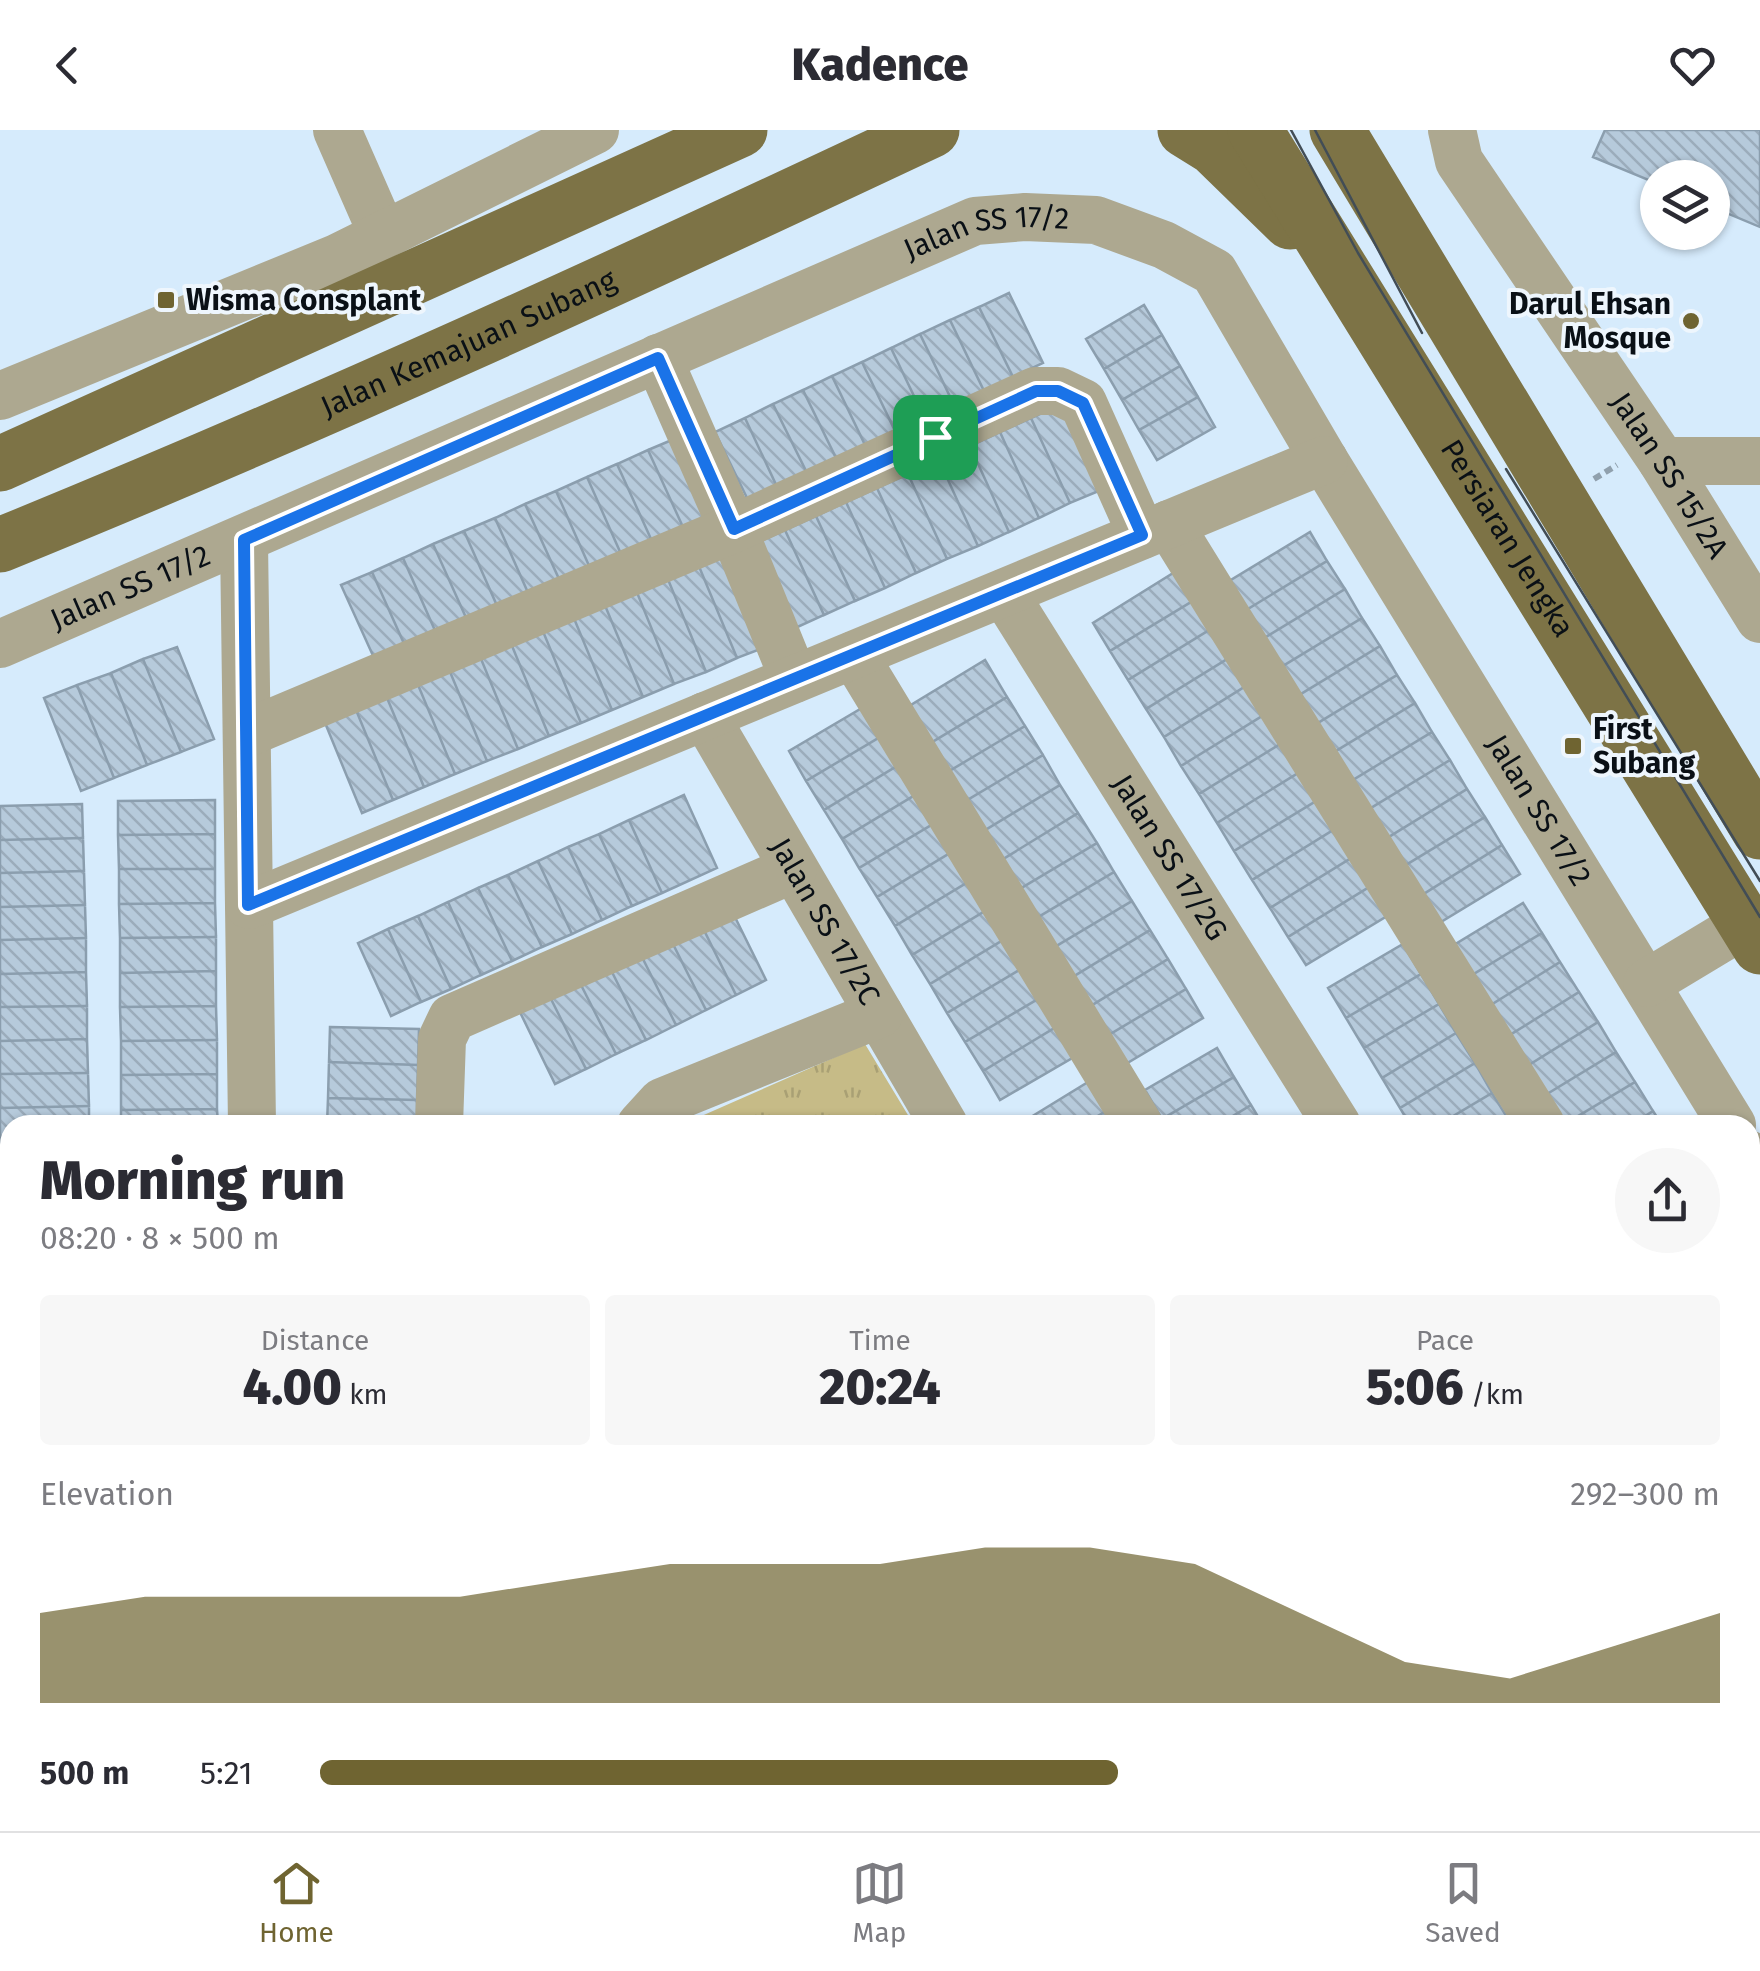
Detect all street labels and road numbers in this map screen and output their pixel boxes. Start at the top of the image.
street label: Jalan SS 17/2 [898,199,1070,268]
street label: Jalan Kemajuan Subang [315,261,622,425]
street label: Jalan SS 15/2A [1603,386,1736,565]
street label: Persiaran Jengka [1433,433,1582,644]
street label: Jalan SS 17/2 [45,537,216,638]
street label: Jalan SS 17/2 [1479,728,1599,892]
street label: Jalan SS 17/2G [1104,768,1235,947]
street label: Jalan SS 17/2C [762,832,888,1011]

